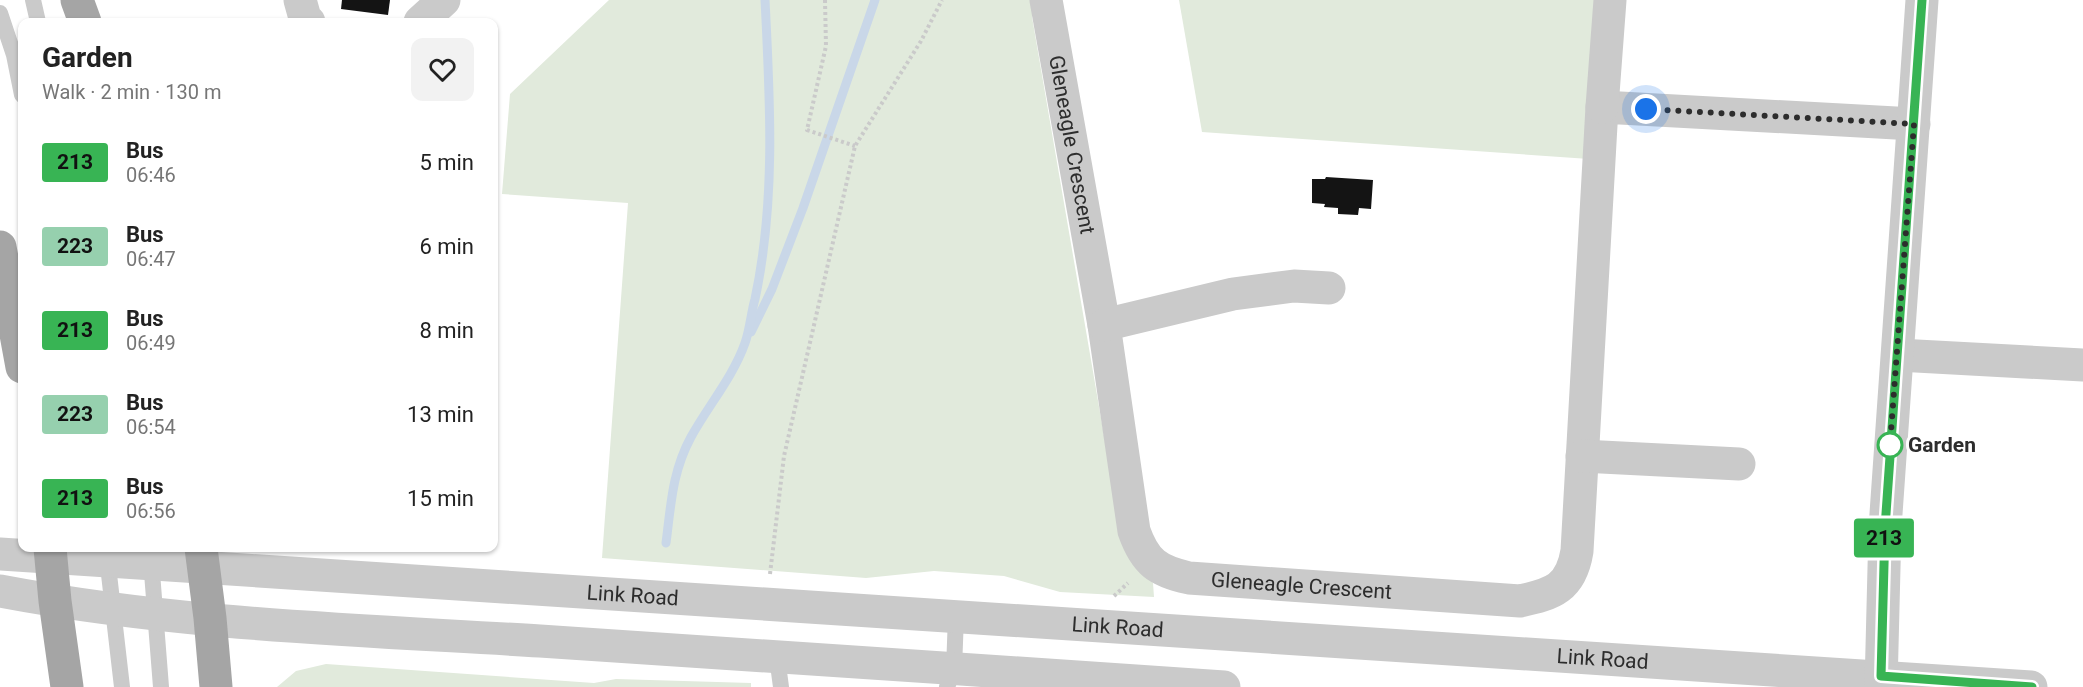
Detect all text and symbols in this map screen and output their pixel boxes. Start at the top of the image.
button: heart [411,38,474,101]
text: Garden [42,41,133,74]
street label: Gleneagle Crescent [1044,53,1100,236]
text: Walk · 2 min · 130 m [42,80,221,104]
your location [1631,94,1661,124]
text: Bus [126,138,164,163]
text: 213 [57,150,93,174]
text: 5 min [419,150,474,175]
text: 06:46 [126,163,176,187]
text: Bus [126,222,164,247]
text: 223 [57,234,93,258]
text: 6 min [419,234,474,259]
text: 06:47 [126,247,176,271]
text: Bus [126,306,164,331]
text: 213 [57,318,93,342]
text: 8 min [419,318,474,343]
text: 06:49 [126,331,176,355]
text: Bus [126,390,164,415]
text: 223 [57,402,93,426]
text: 13 min [407,402,474,427]
text: 06:54 [126,415,176,439]
marker: Garden [1877,432,1903,458]
place label: Garden [1908,433,1976,457]
text: Bus [126,474,164,499]
text: 213 [57,486,93,510]
text: 15 min [407,486,474,511]
text: 06:56 [126,499,176,523]
line badge: 213 [1850,518,1918,558]
text: 213 [1866,526,1902,550]
street label: Gleneagle Crescent [1210,568,1393,604]
street label: Link Road [586,580,679,610]
street label: Link Road [1071,612,1164,642]
street label: Link Road [1556,644,1649,674]

